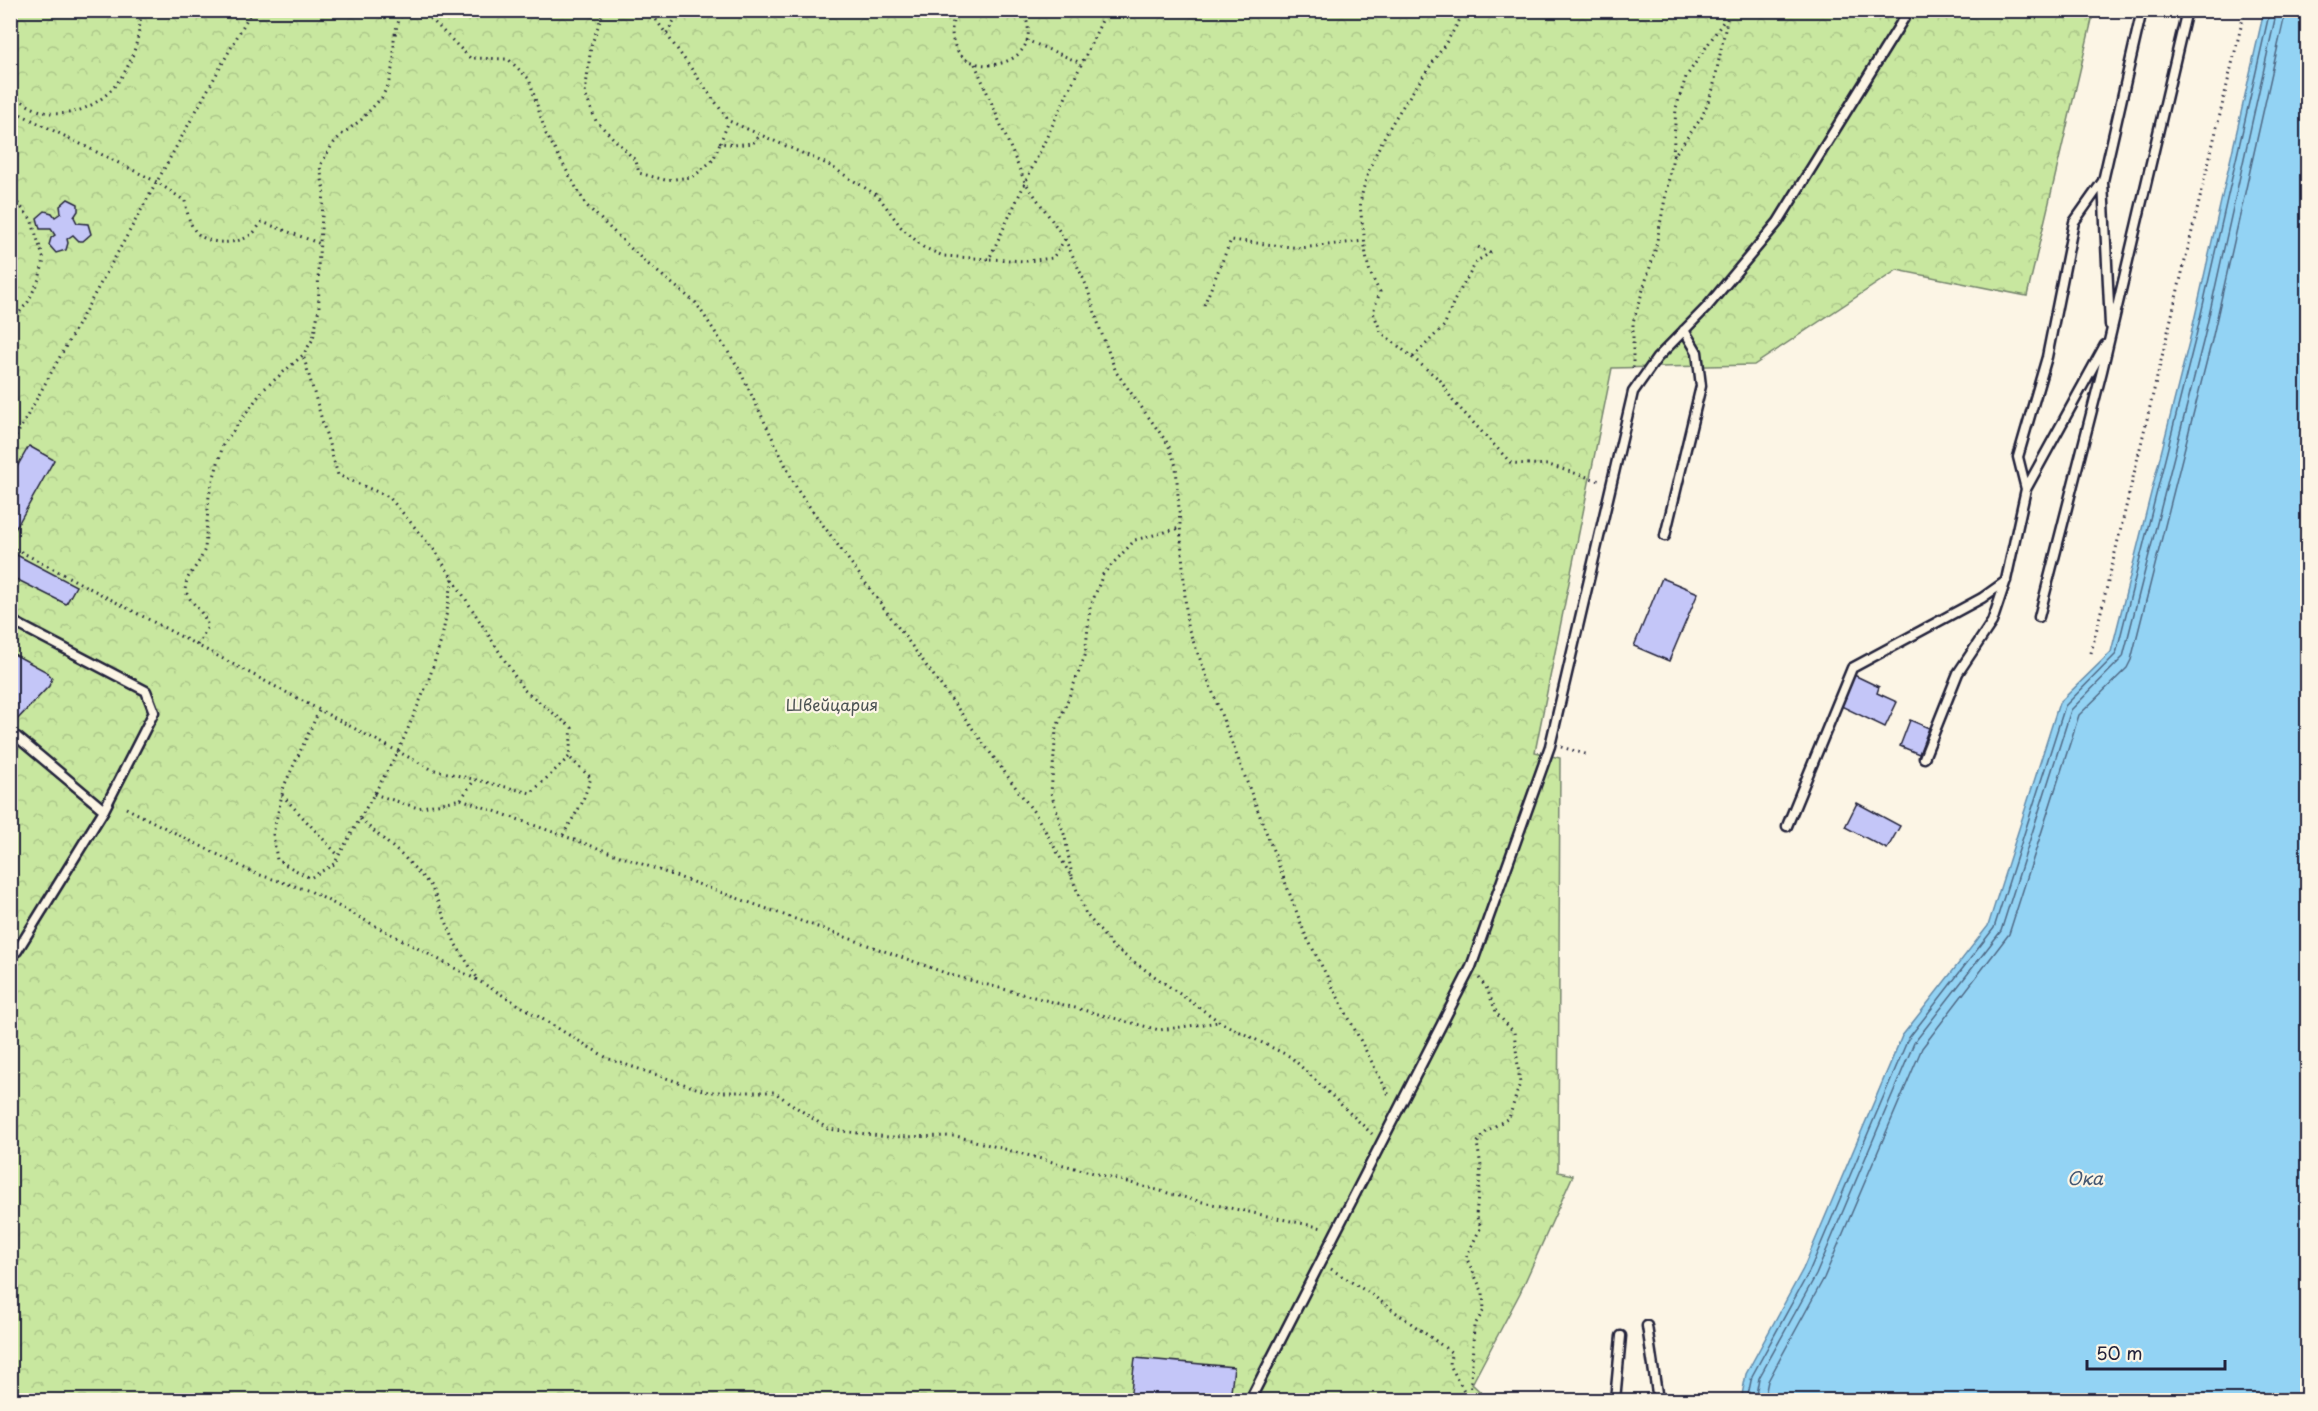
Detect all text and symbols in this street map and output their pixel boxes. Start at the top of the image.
park label: Швейцария [786,692,878,716]
water label: Ока [2067,1164,2104,1191]
scale bar [2087,1333,2225,1371]
text: 50 m [2096,1339,2143,1366]

